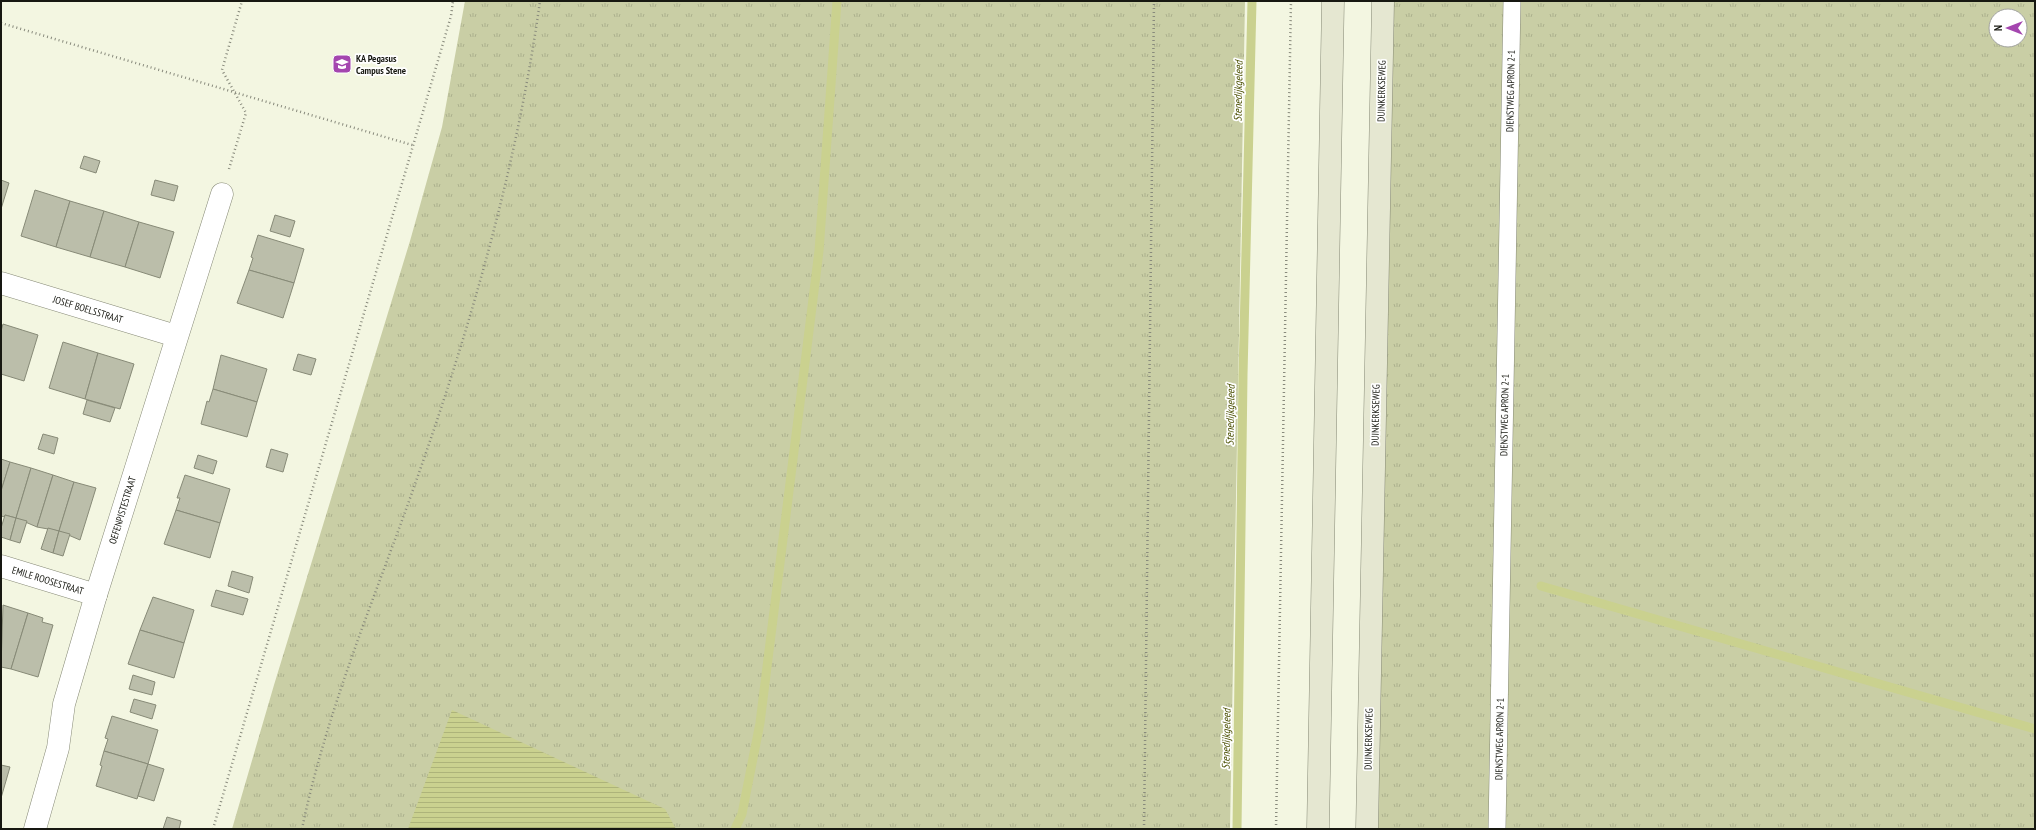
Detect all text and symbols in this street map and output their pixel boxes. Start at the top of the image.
north arrow [1988,8,2028,48]
text: N [1991,25,2005,31]
street label: DIENSTWEG APRON 2-1 [1503,50,1518,132]
place label: KA Pegasus Campus Stene [356,52,406,77]
school or university icon: KA Pegasus Campus Stene [331,53,353,75]
water label: Stenedijkgeleed [1230,58,1246,122]
street label: DUINKERKSEWEG [1374,60,1389,122]
street label: JOSEF BOELSSTRAAT [50,292,125,326]
street label: DIENSTWEG APRON 2-1 [1497,374,1512,456]
water label: Stenedijkgeleed [1222,382,1238,446]
street label: DUINKERKSEWEG [1368,384,1383,446]
street label: OEFENPISTESTRAAT [106,474,139,546]
street label: EMILE ROOSESTRAAT [10,563,86,598]
street label: DIENSTWEG APRON 2-1 [1492,698,1507,780]
water label: Stenedijkgeleed [1218,706,1234,770]
street label: DUINKERKSEWEG [1361,708,1376,770]

